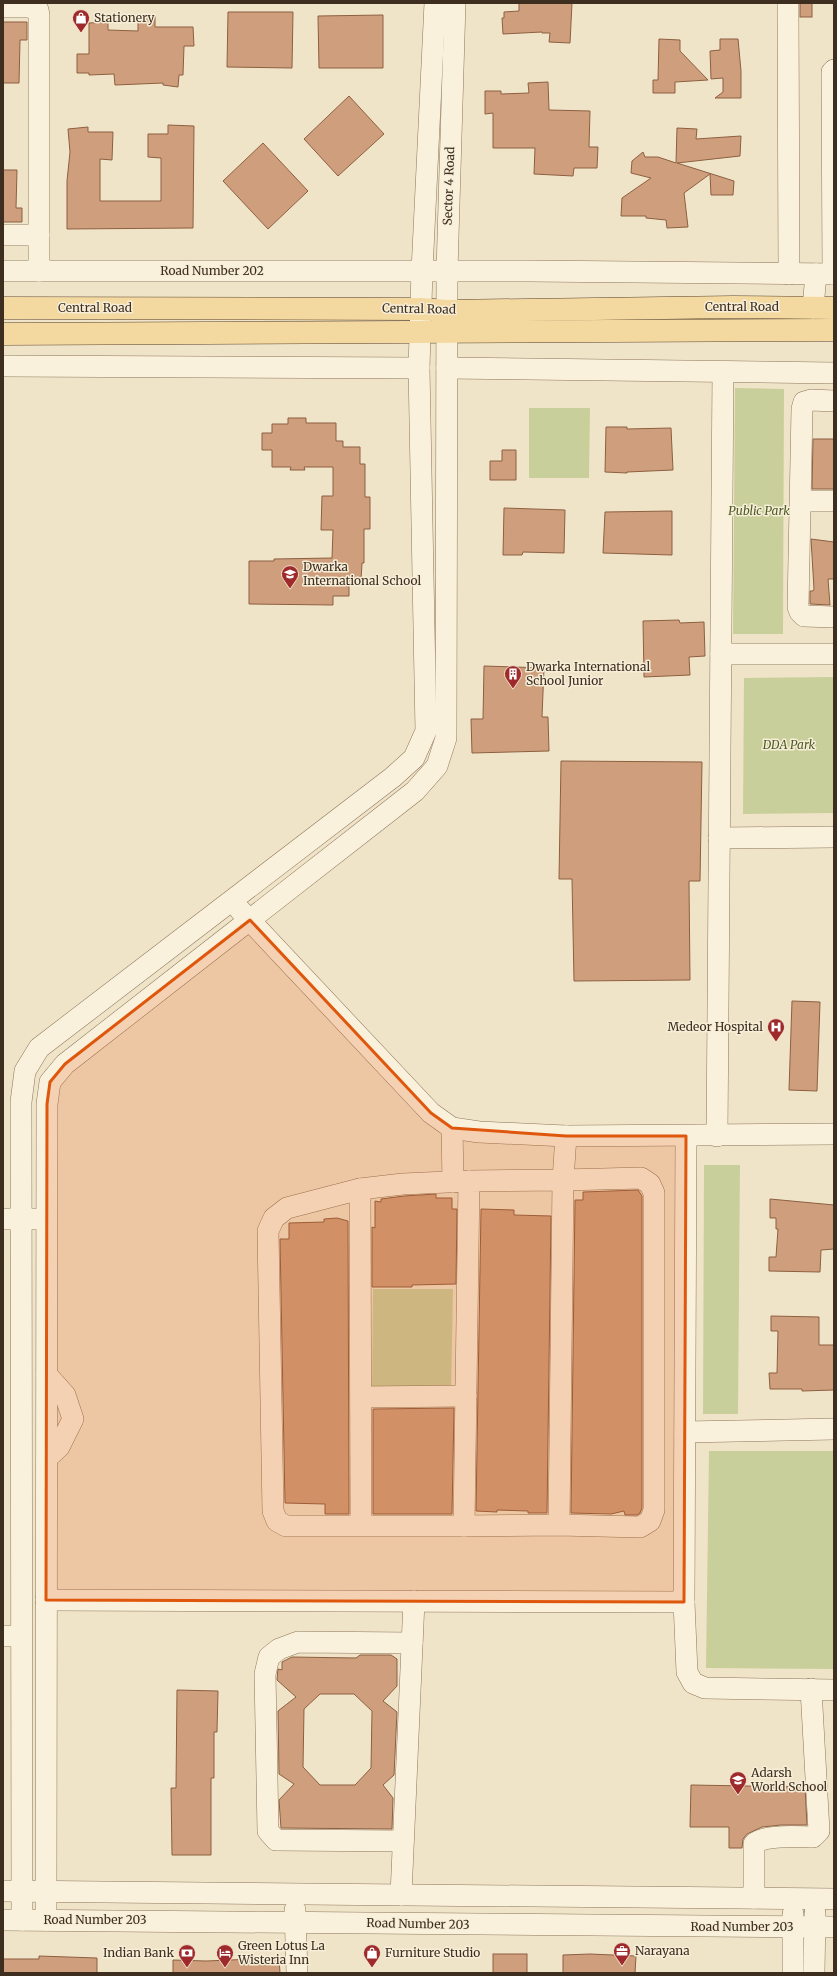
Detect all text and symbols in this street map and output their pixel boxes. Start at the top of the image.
shop icon: Stationery [71,8,91,33]
place label: Stationery [94,10,155,25]
street label: Sector 4 Road [440,146,457,226]
street label: Road Number 202 [160,263,264,278]
street label: Central Road [705,299,779,314]
street label: Central Road [58,300,132,315]
street label: Central Road [382,300,456,317]
park label: Public Park [728,503,790,518]
place label: Dwarka International School [303,559,421,588]
school or university icon: Dwarka International School [280,564,300,589]
place label: Dwarka International School Junior [526,659,650,688]
building icon: Dwarka International School Junior [503,664,523,689]
park label: DDA Park [762,737,816,752]
hospital icon: Medeor Hospital [766,1017,786,1042]
place label: Medeor Hospital [668,1019,763,1034]
place label: Adarsh World School [750,1765,828,1794]
school or university icon: Adarsh World School [728,1770,748,1795]
street label: Road Number 203 [43,1912,147,1927]
street label: Road Number 203 [366,1915,470,1932]
street label: Road Number 203 [690,1919,794,1934]
place label: Green Lotus La Wisteria Inn [237,1938,325,1967]
office icon: Narayana [612,1941,632,1966]
bank icon: Indian Bank [177,1943,197,1968]
hotel icon: Green Lotus La Wisteria Inn [215,1943,235,1968]
shop icon: Furniture Studio [362,1943,382,1968]
place label: Narayana [635,1943,690,1958]
place label: Indian Bank [103,1945,174,1960]
place label: Furniture Studio [385,1945,480,1960]

